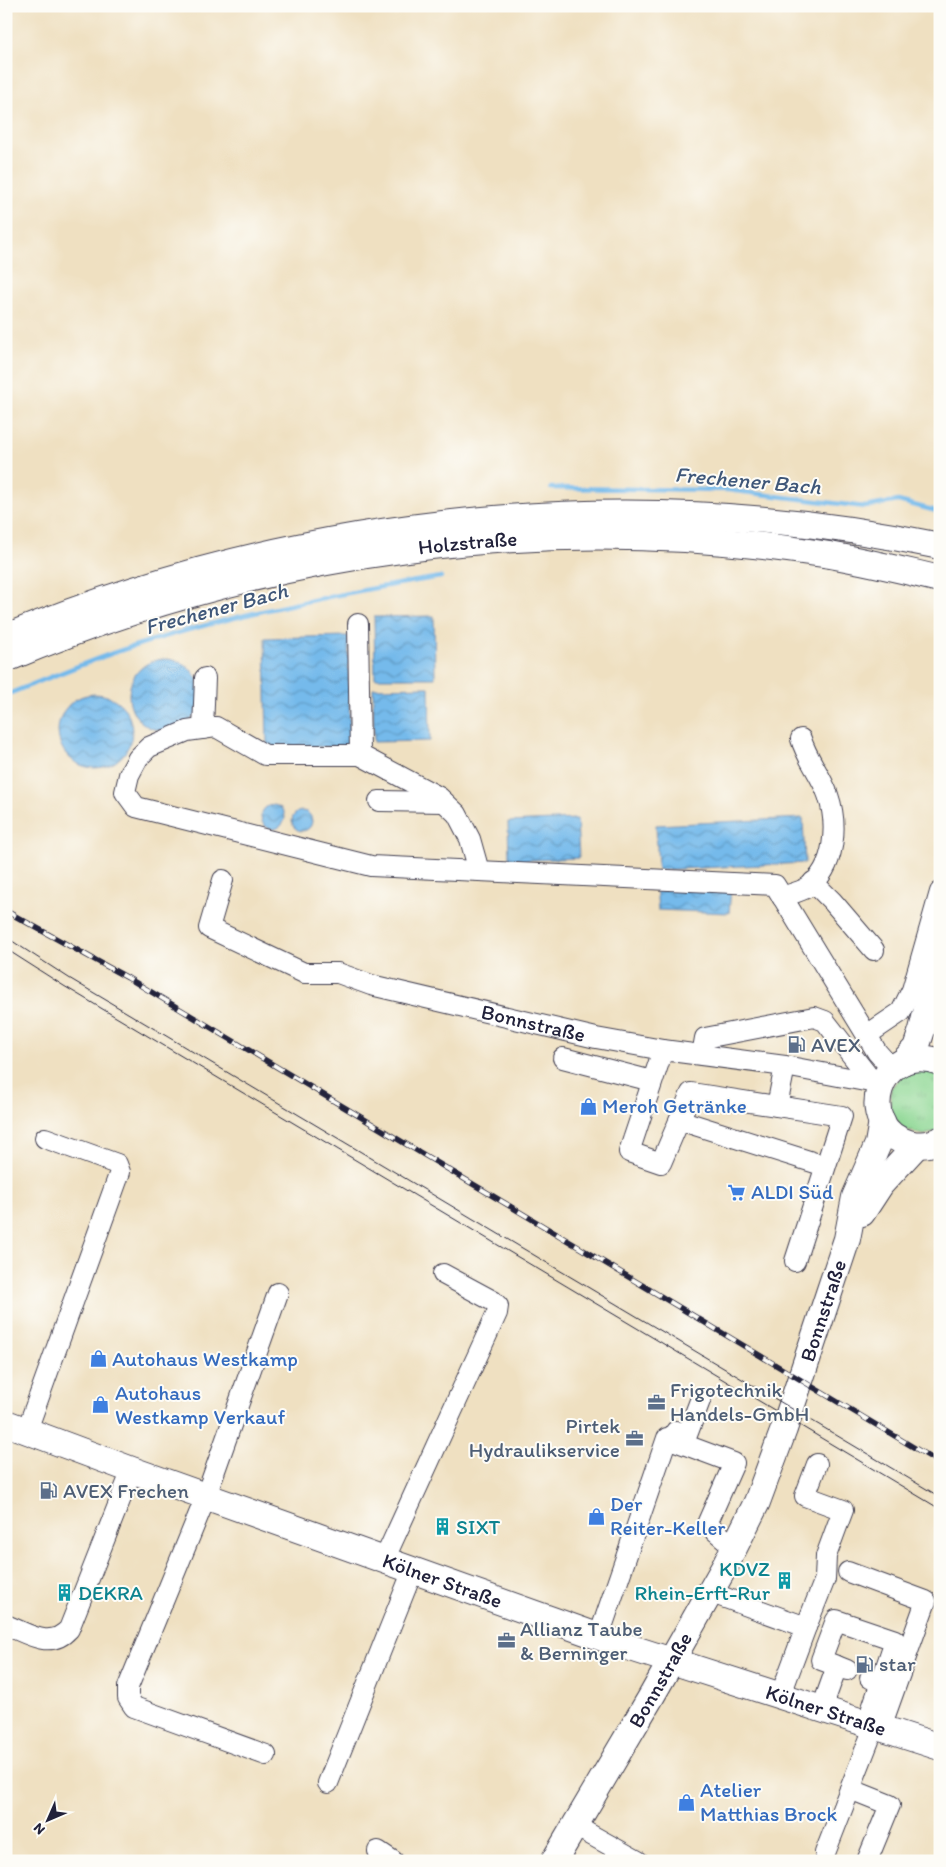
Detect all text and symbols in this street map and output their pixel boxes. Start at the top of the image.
water label: Frechener Bach [674,461,822,500]
street label: Holzstraße [417,526,518,560]
water label: Frechener Bach [142,576,291,640]
street label: Bonnstraße [479,998,588,1047]
place label: AVEX [811,1032,861,1057]
fuel station icon: AVEX [787,1035,807,1055]
place label: Meroh Getränke [602,1093,747,1118]
shop icon: Meroh Getränke [578,1096,598,1116]
place label: ALDI Süd [751,1179,834,1204]
supermarket icon: ALDI Süd [727,1182,747,1202]
street label: Bonnstraße [794,1256,851,1365]
place label: Autohaus Westkamp [112,1346,298,1371]
shop icon: Autohaus Westkamp [88,1349,108,1369]
place label: Frigotechnik Handels-GmbH [670,1377,809,1426]
place label: Autohaus Westkamp Verkauf [115,1380,285,1429]
office icon: Frigotechnik Handels-GmbH [646,1392,666,1412]
shop icon: Autohaus Westkamp Verkauf [91,1395,111,1415]
place label: Pirtek Hydraulikservice [469,1413,620,1462]
office icon: Pirtek Hydraulikservice [624,1428,644,1448]
place label: AVEX Frechen [63,1478,189,1503]
fuel station icon: AVEX Frechen [39,1481,59,1501]
place label: Der Reiter-Keller [610,1491,725,1540]
shop icon: Der Reiter-Keller [586,1506,606,1526]
place label: SIXT [456,1514,500,1539]
building icon: SIXT [432,1517,452,1537]
street label: Kölner Straße [379,1547,506,1613]
place label: KDVZ Rhein-Erft-Rur [635,1556,771,1605]
building icon: KDVZ Rhein-Erft-Rur [774,1571,794,1591]
place label: DEKRA [78,1580,144,1605]
building icon: DEKRA [54,1583,74,1603]
place label: Allianz Taube & Berninger [520,1616,643,1665]
street label: Bonnstraße [623,1627,697,1732]
office icon: Allianz Taube & Berninger [496,1631,516,1651]
place label: star [879,1651,916,1676]
fuel station icon: star [855,1654,875,1674]
street label: Kölner Straße [763,1679,890,1741]
place label: Atelier Matthias Brock [700,1777,838,1826]
shop icon: Atelier Matthias Brock [676,1792,696,1812]
north arrow [22,1794,72,1844]
text: N [30,1819,49,1838]

